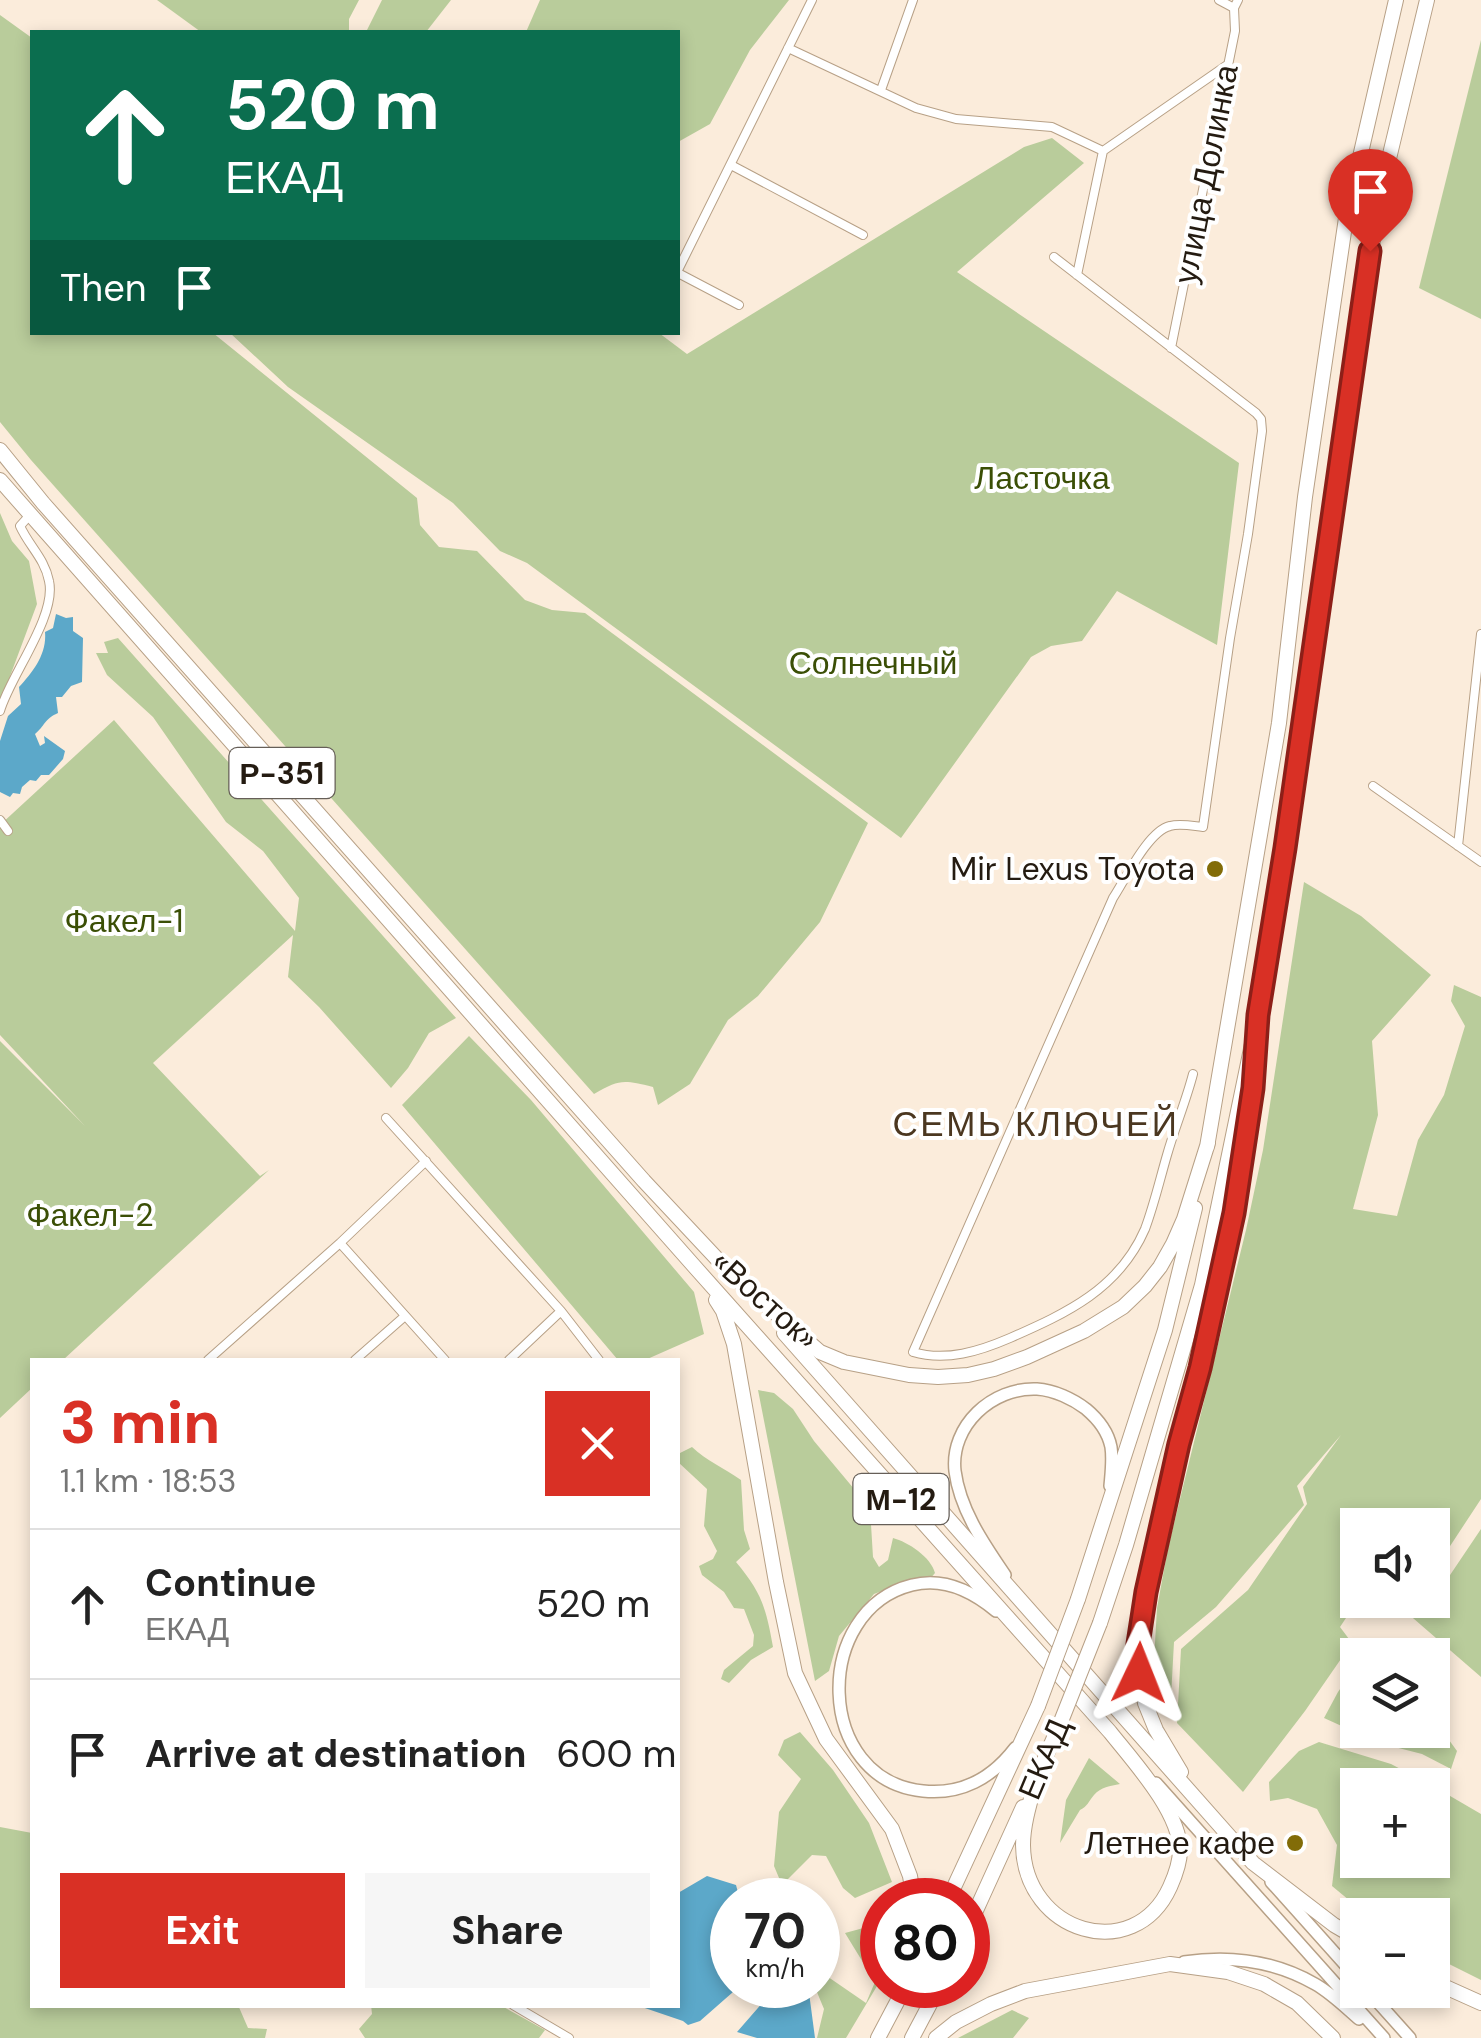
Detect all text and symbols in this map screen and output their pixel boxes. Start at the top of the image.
text: 520 m [225,60,440,151]
street label: улица Долинка [1164,61,1248,287]
icon: ahead [60,70,190,200]
text: ЕКАД [225,148,343,207]
pin [1328,149,1413,252]
icon: arrive [1343,164,1398,219]
icon: arrive [167,260,222,315]
text: Then [60,263,147,313]
park label: Ласточка [974,457,1110,499]
park label: Солнечный [789,642,957,684]
road number: Р-351 [230,748,334,798]
place label: Mir Lexus Toyota [950,848,1195,890]
marker: Mir Lexus Toyota [1204,858,1226,880]
park label: Факел-1 [64,900,184,942]
district label: СЕМЬ КЛЮЧЕЙ [893,1101,1179,1147]
park label: Факел-2 [26,1194,154,1236]
street label: «Восток» [703,1241,827,1359]
text: 3 min [60,1383,220,1462]
button: close [545,1391,650,1496]
text: 1.1 km · 18:53 [60,1460,236,1502]
road number: М-12 [854,1474,948,1524]
map controls [1340,1508,1450,2008]
button: sound [1340,1508,1450,1618]
text: Continue [145,1558,316,1608]
icon: ahead [60,1577,115,1632]
text: 520 m [536,1579,650,1629]
text: ЕКАД [145,1608,229,1650]
position arrow [1087,1621,1191,1725]
button: layers [1340,1638,1450,1748]
street label: ЕКАД [1008,1712,1080,1806]
icon: arrive [60,1727,115,1782]
text: Arrive at destination [145,1729,527,1779]
text: 600 m [557,1729,676,1779]
button: + [1340,1768,1450,1878]
place label: Летнее кафе [1084,1822,1275,1864]
marker: Летнее кафе [1284,1832,1306,1854]
button: Exit [60,1873,345,1988]
button: Share [365,1873,650,1988]
speed limit sign: 80 [860,1878,990,2008]
text: 70 [744,1898,806,1964]
button: − [1340,1898,1450,2008]
text: km/h [745,1952,805,1985]

